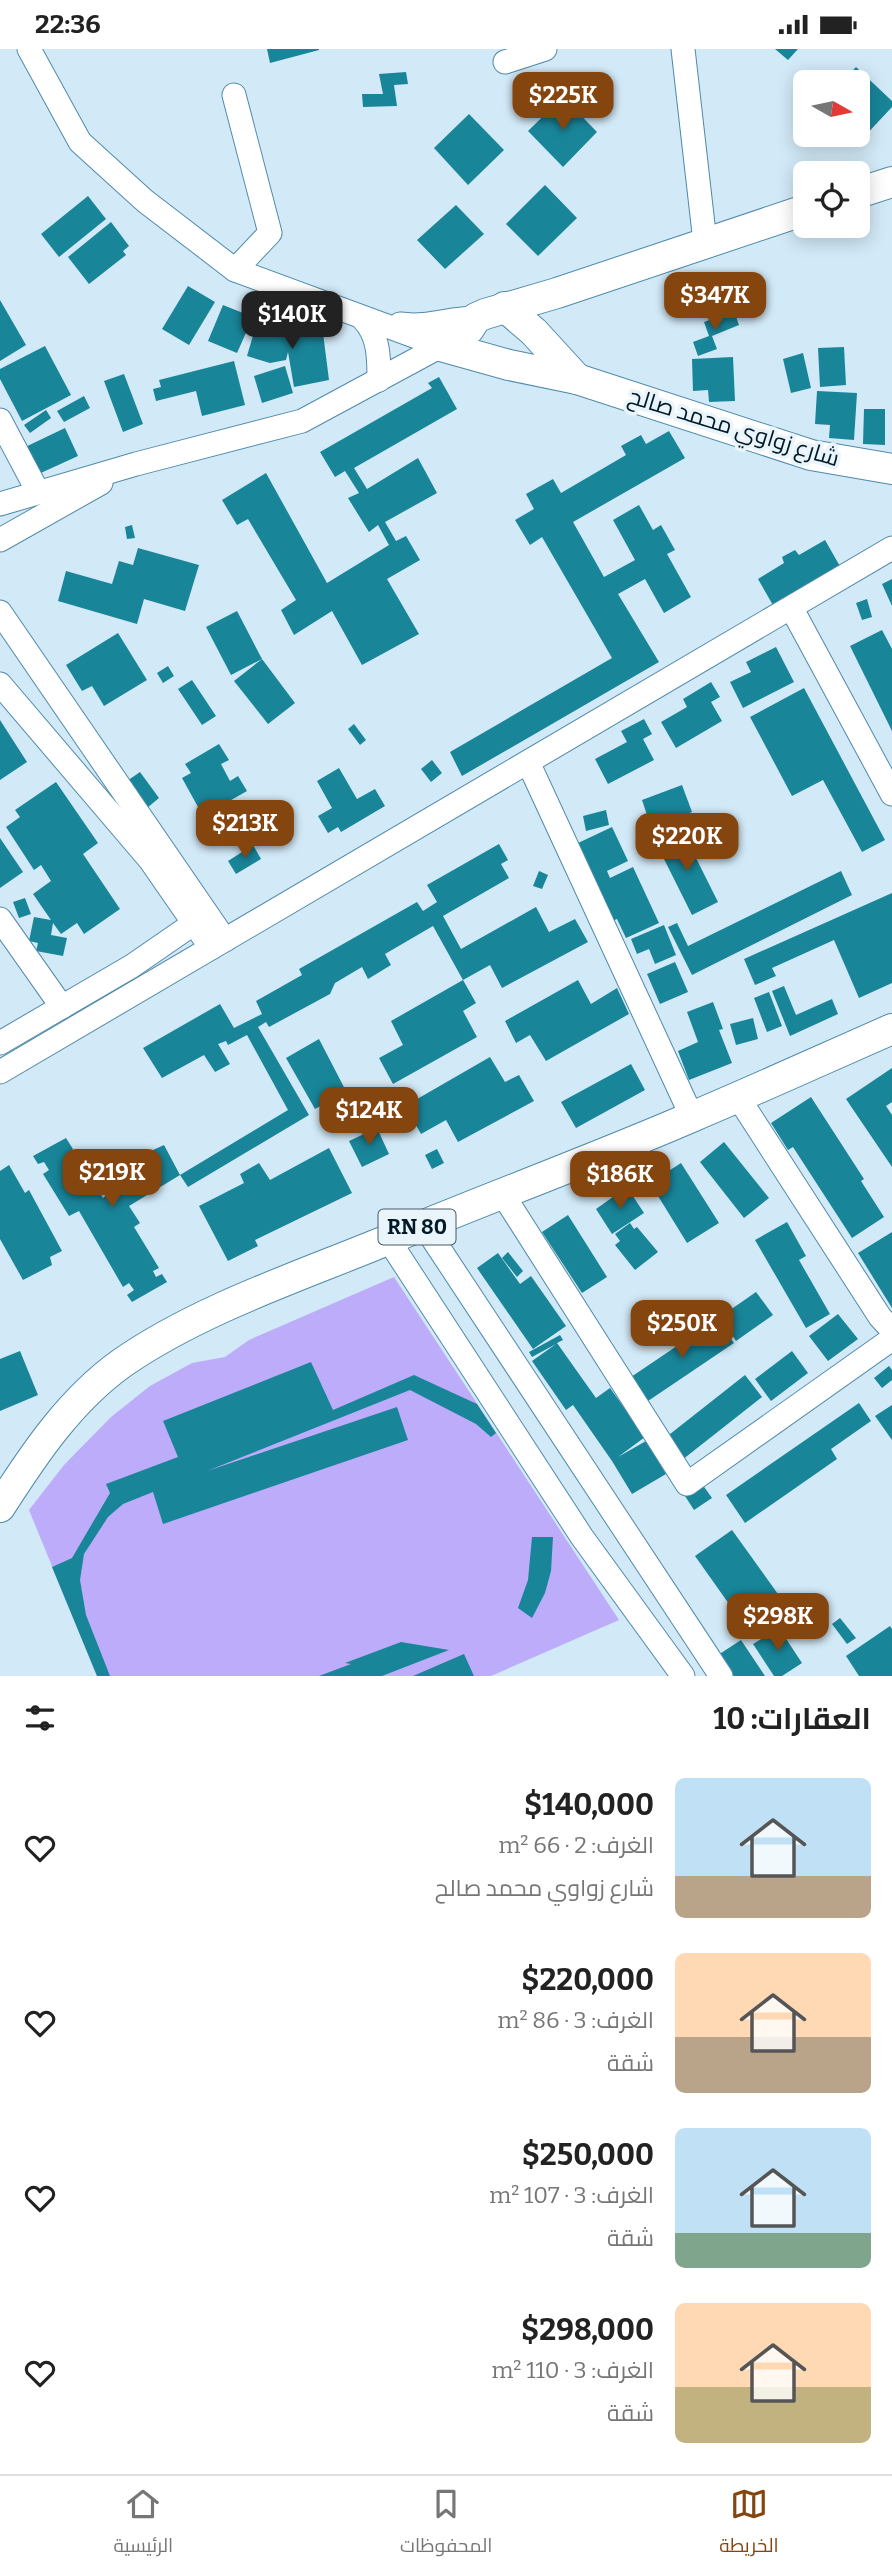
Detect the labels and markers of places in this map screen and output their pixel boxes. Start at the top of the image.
pin: $225K [514,73,612,132]
pin: $347K [666,273,764,332]
pin: $140K [243,292,341,351]
pin: $213K [196,801,294,860]
pin: $220K [638,813,736,873]
pin: $124K [320,1087,418,1147]
pin: $219K [63,1149,161,1209]
pin: $186K [571,1151,669,1211]
pin: $250K [633,1301,731,1360]
pin: $298K [729,1593,827,1653]

